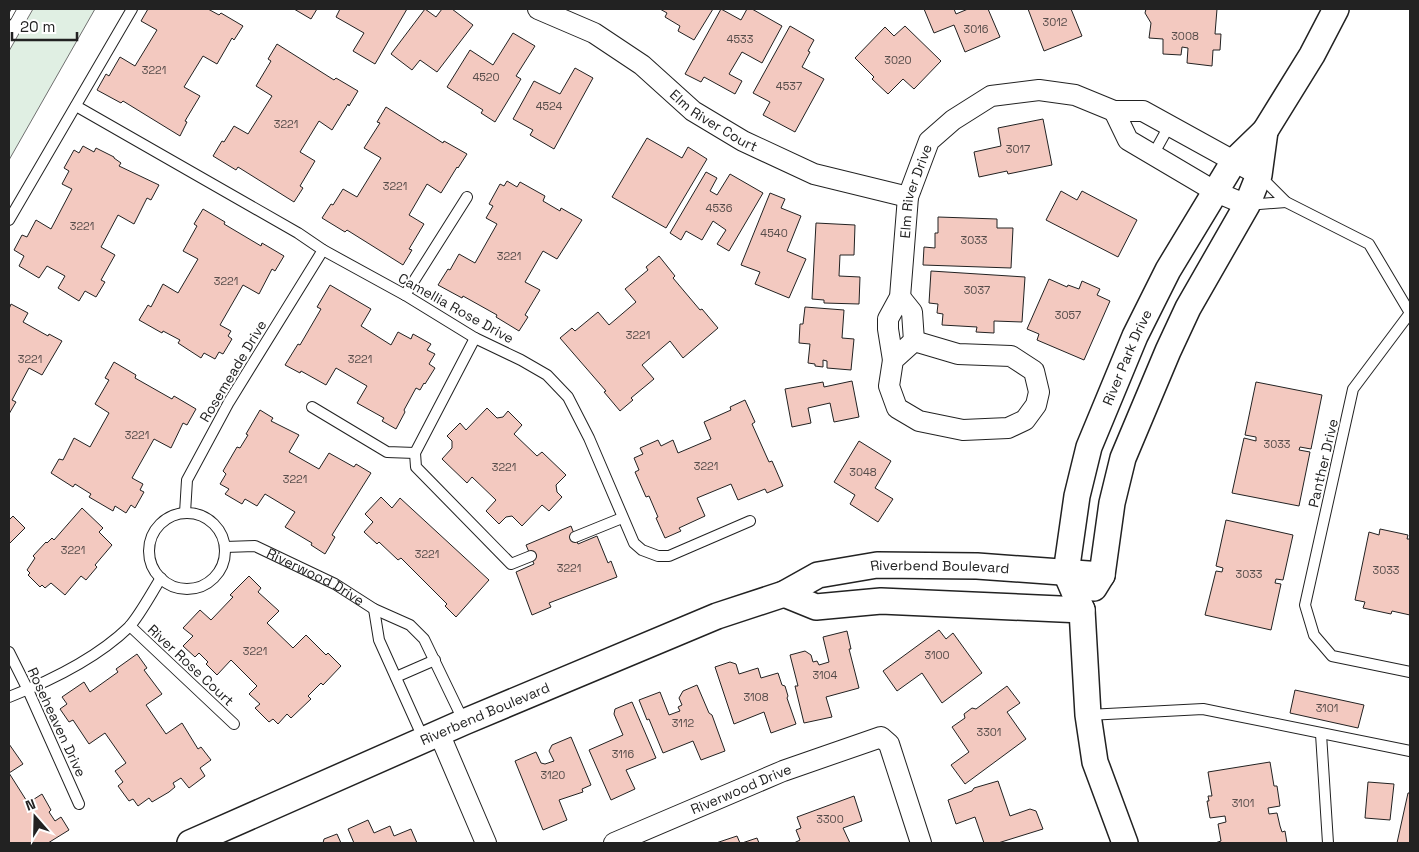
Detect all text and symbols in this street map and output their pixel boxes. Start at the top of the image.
scale bar [12,10,78,42]
house number: 3012 [1043,15,1068,29]
text: 20 m [20,17,55,36]
house number: 3016 [963,22,989,36]
house number: 3008 [1171,29,1199,43]
house number: 4533 [727,32,754,46]
house number: 3020 [884,53,912,67]
house number: 3221 [142,63,166,77]
house number: 4520 [472,70,500,84]
house number: 4537 [776,79,802,93]
street label: Elm River Court [666,85,761,156]
house number: 4524 [536,99,562,113]
house number: 3221 [274,117,298,131]
street label: Elm River Drive [896,142,936,239]
house number: 3017 [1006,142,1030,156]
house number: 3221 [383,179,407,193]
house number: 4536 [706,201,733,215]
house number: 3221 [70,219,94,233]
house number: 4540 [760,226,788,240]
house number: 3033 [961,233,988,247]
house number: 3221 [497,249,521,263]
street label: Camellia Rose Drive [395,269,517,347]
house number: 3221 [214,274,238,288]
house number: 3037 [964,283,990,297]
street label: River Park Drive [1098,306,1156,408]
house number: 3057 [1055,308,1081,322]
street label: Rosemeade Drive [195,317,271,425]
house number: 3221 [626,328,650,342]
house number: 3221 [18,352,42,366]
house number: 3221 [348,352,372,366]
street label: Panther Drive [1304,417,1342,509]
house number: 3221 [125,428,149,442]
house number: 3033 [1264,437,1291,451]
house number: 3221 [694,459,718,473]
house number: 3221 [492,460,516,474]
house number: 3048 [849,465,877,479]
house number: 3221 [283,472,307,486]
house number: 3221 [61,543,85,557]
street label: Riverwood Drive [264,544,368,610]
house number: 3221 [415,547,439,561]
street label: Riverbend Boulevard [869,556,1010,577]
house number: 3221 [557,561,581,575]
house number: 3033 [1373,563,1400,577]
house number: 3033 [1236,567,1263,581]
street label: River Rose Court [144,620,238,710]
house number: 3221 [243,644,267,658]
house number: 3100 [924,648,950,662]
street label: Roseheaven Drive [24,664,90,780]
house number: 3104 [812,668,838,682]
street label: Riverbend Boulevard [417,678,552,749]
house number: 3108 [744,690,769,704]
house number: 3101 [1316,701,1338,715]
house number: 3112 [672,716,695,730]
house number: 3301 [977,725,1001,739]
house number: 3116 [612,747,634,761]
street label: Riverwood Drive [688,760,794,818]
house number: 3120 [541,768,565,782]
north arrow [10,792,60,842]
text: N [23,795,38,815]
house number: 3101 [1232,796,1254,810]
house number: 3300 [816,812,844,826]

